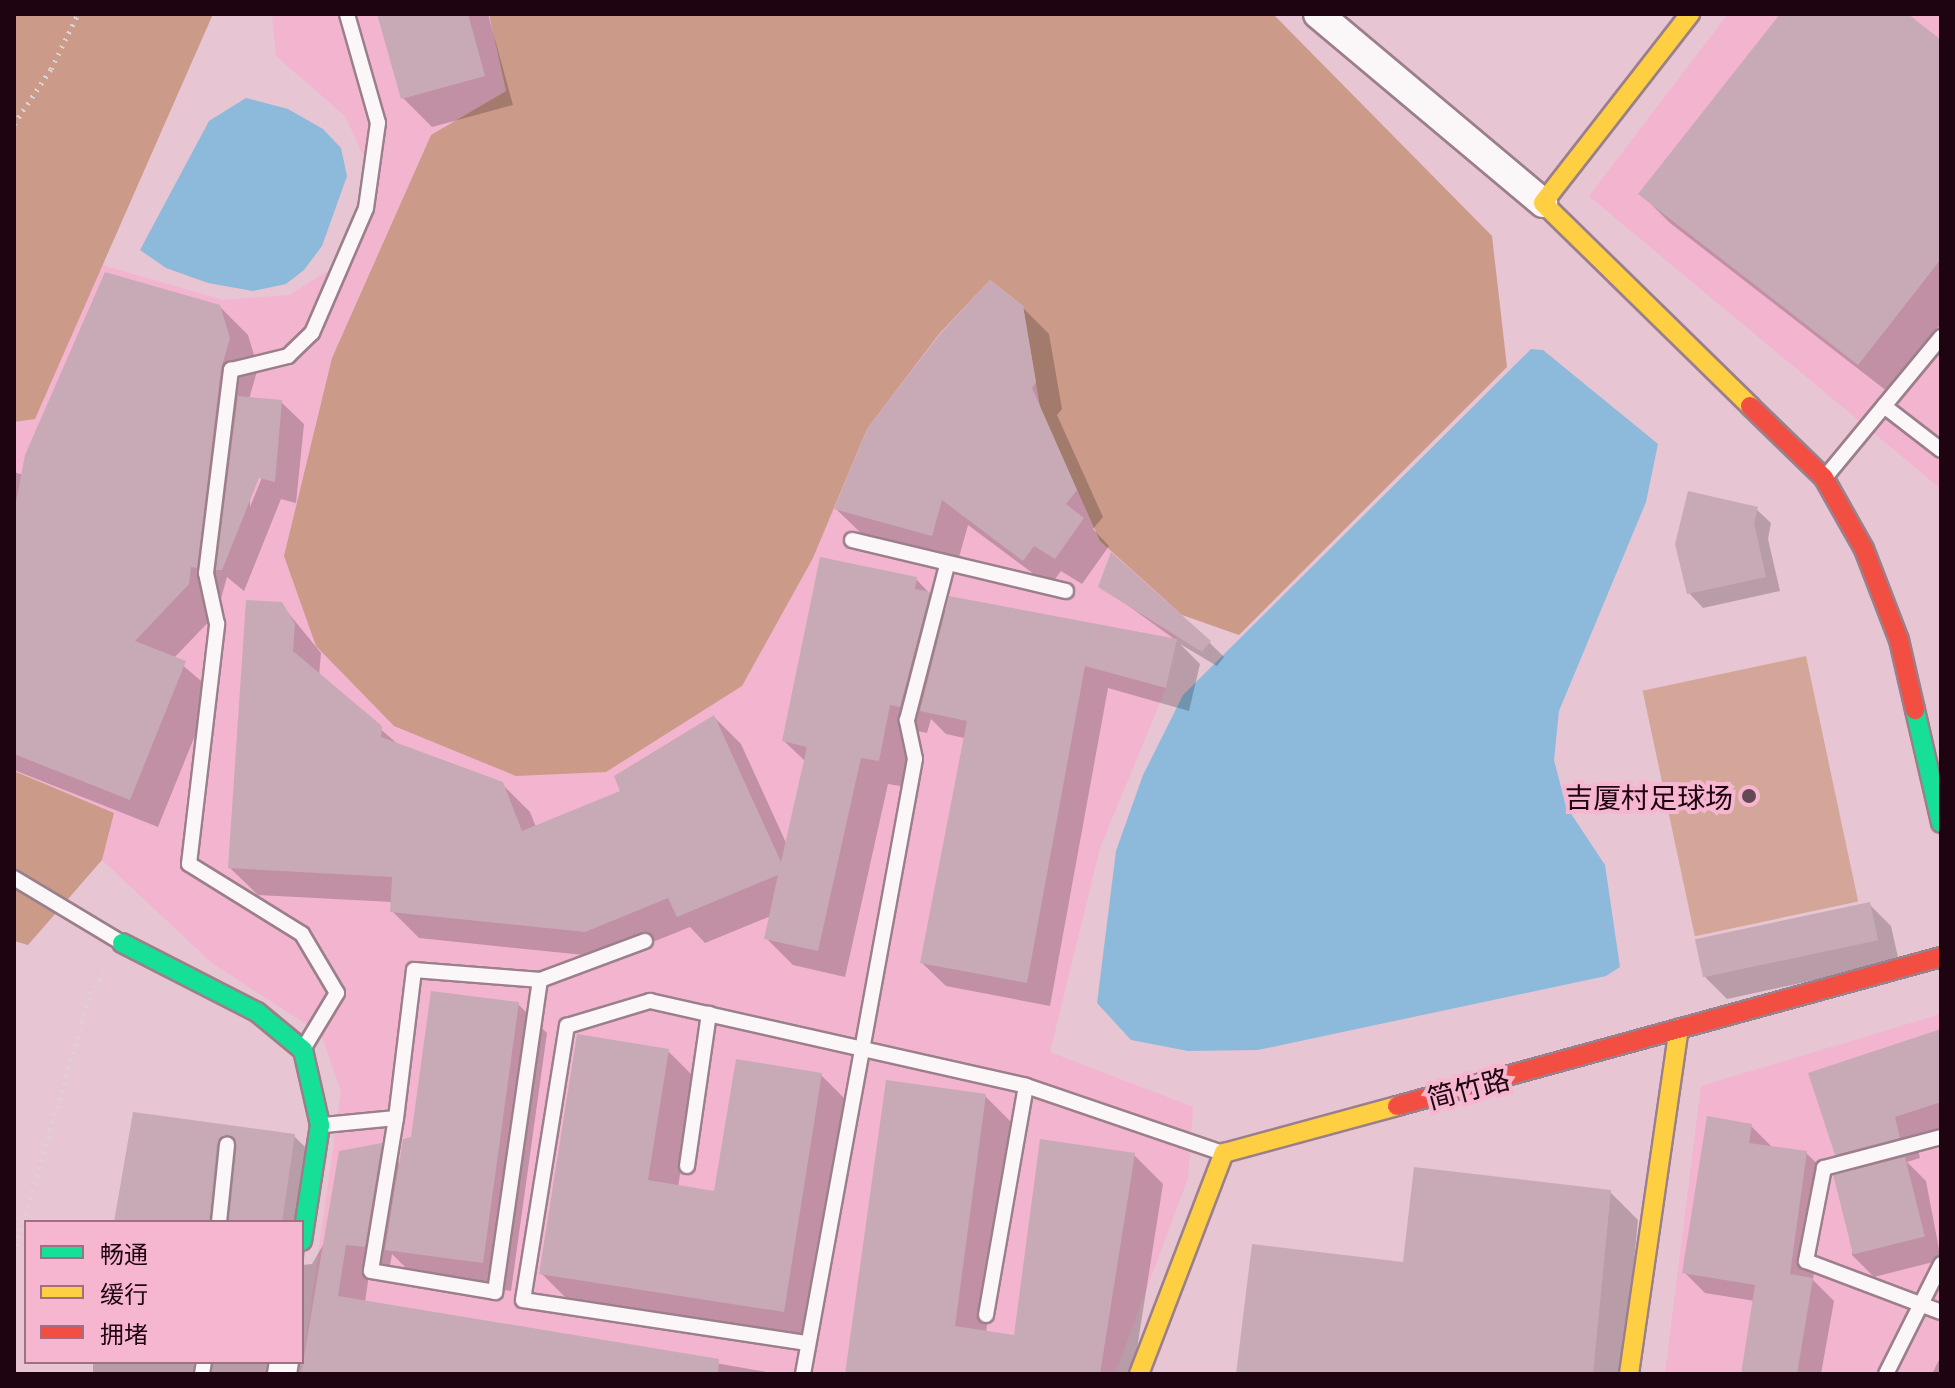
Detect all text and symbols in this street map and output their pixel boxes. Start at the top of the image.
place label: 吉厦村足球场 [1565,779,1733,813]
marker: 吉厦村足球场 [1740,787,1758,805]
street label: 简竹路 [1423,1060,1513,1114]
legend [24,1220,304,1364]
text: 畅通 [100,1235,148,1270]
text: 缓行 [100,1275,148,1310]
text: 拥堵 [100,1315,148,1350]

